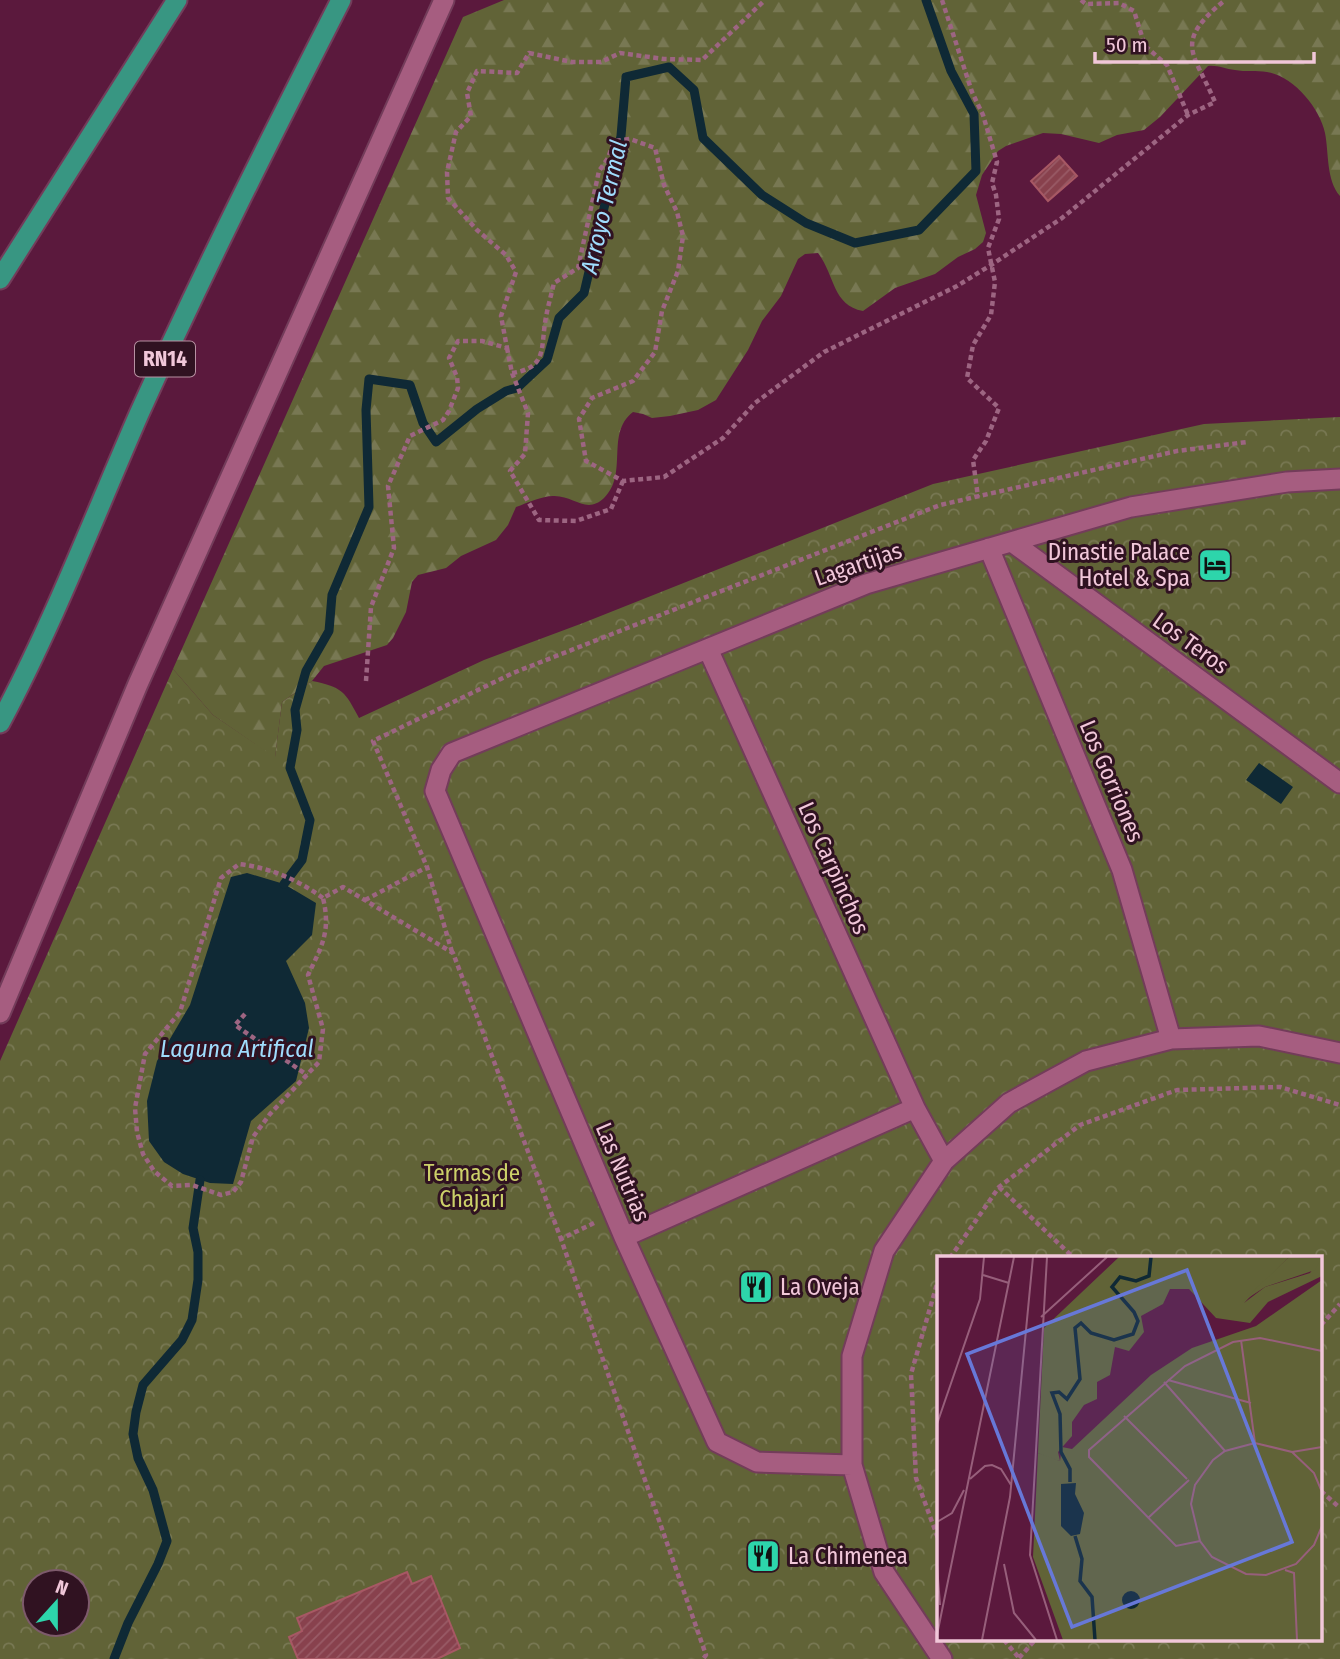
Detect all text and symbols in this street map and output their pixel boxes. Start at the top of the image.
scale bar [1095,21,1314,65]
text: 50 m [1106,32,1148,58]
water label: Arroyo Termal [575,138,633,277]
road number: RN14 [135,342,195,376]
street label: Lagartijas [811,536,906,592]
place label: Dinastie Palace Hotel & Spa [1048,538,1190,592]
hotel icon: Dinastie Palace Hotel & Spa [1196,546,1234,584]
street label: Los Teros [1148,606,1235,680]
street label: Los Gorriones [1074,716,1150,846]
street label: Los Carpinchos [792,798,876,939]
water label: Laguna Artifical [160,1035,314,1063]
street label: Las Nutrias [590,1118,656,1226]
park label: Termas de Chajarí [424,1159,520,1213]
inset map [937,1256,1322,1642]
restaurant icon: La Oveja [737,1268,775,1306]
place label: La Oveja [780,1273,860,1301]
restaurant icon: La Chimenea [744,1537,782,1575]
place label: La Chimenea [788,1542,908,1570]
north arrow [21,1568,91,1638]
text: N [52,1575,71,1600]

